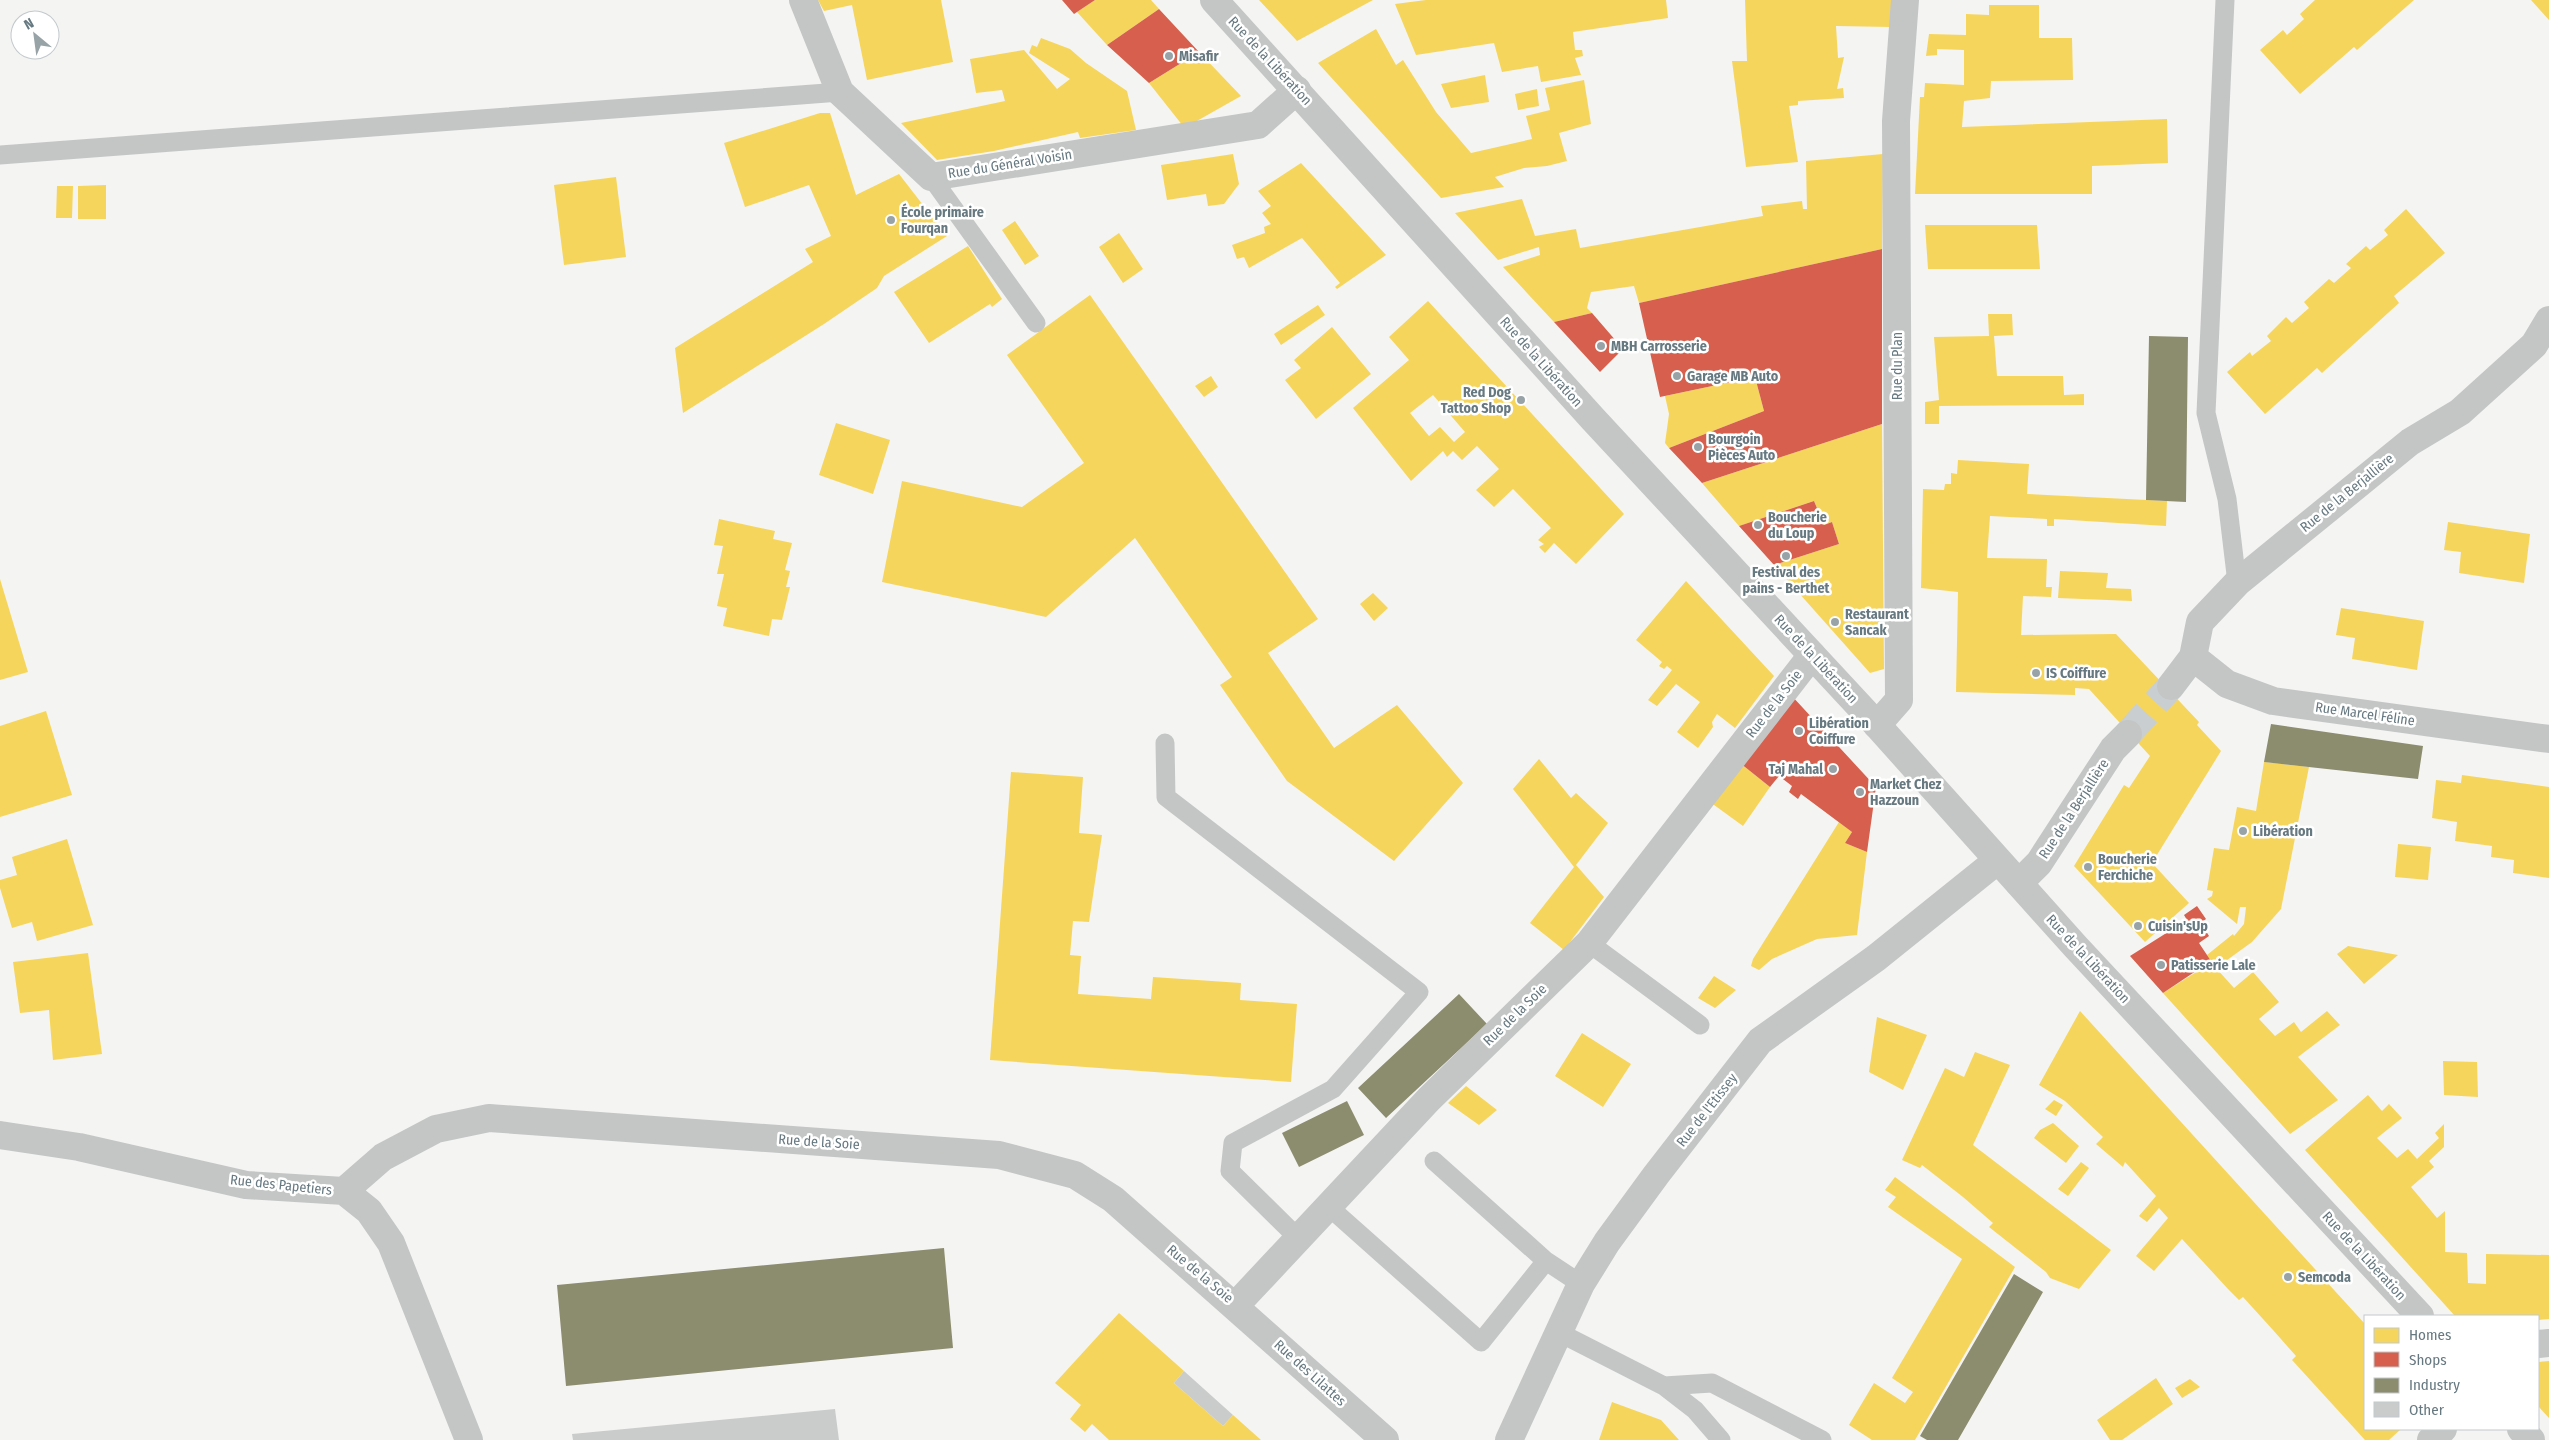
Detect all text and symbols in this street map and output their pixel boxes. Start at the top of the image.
north arrow [10,10,60,60]
street label: Rue de la Libération [1225,13,1315,109]
text: N [21,15,37,34]
place label: Misafir [1179,48,1219,65]
marker: Misafir [1163,50,1175,62]
street label: Rue du Général Voisin [947,146,1073,182]
place label: École primaire Fourqan [901,203,984,237]
marker: École primaire Fourqan [885,214,897,226]
street label: Rue de la Libération [1496,314,1586,410]
street label: Rue du Plan [1889,332,1906,400]
place label: MBH Carrosserie [1611,338,1707,355]
marker: MBH Carrosserie [1595,340,1607,352]
place label: Garage MB Auto [1687,368,1779,385]
marker: Garage MB Auto [1671,370,1683,382]
place label: Red Dog Tattoo Shop [1441,384,1511,417]
marker: Red Dog Tattoo Shop [1515,394,1527,406]
place label: Bourgoin Pièces Auto [1708,431,1776,464]
marker: Bourgoin Pièces Auto [1692,441,1704,453]
street label: Rue de la Berjallière [2297,450,2397,536]
place label: Boucherie du Loup [1768,509,1827,542]
marker: Boucherie du Loup [1752,519,1764,531]
marker: Festival des pains - Berthet [1780,550,1792,562]
place label: Festival des pains - Berthet [1743,564,1831,597]
place label: Restaurant Sancak [1845,606,1910,639]
street label: Rue de la Libération [1771,611,1861,707]
marker: Restaurant Sancak [1829,616,1841,628]
place label: IS Coiffure [2046,665,2106,682]
street label: Rue de la Soie [1742,667,1806,741]
marker: IS Coiffure [2030,667,2042,679]
street label: Rue Marcel Féline [2314,699,2416,729]
place label: Libération Coiffure [1809,715,1869,748]
marker: Libération Coiffure [1793,725,1805,737]
street label: Rue de la Berjallière [2035,756,2113,862]
place label: Taj Mahal [1768,761,1823,778]
marker: Taj Mahal [1827,763,1839,775]
place label: Market Chez Hazzoun [1870,776,1942,809]
marker: Market Chez Hazzoun [1854,786,1866,798]
place label: Libération [2253,823,2313,840]
marker: Libération [2237,825,2249,837]
place label: Boucherie Ferchiche [2098,851,2157,884]
marker: Boucherie Ferchiche [2082,861,2094,873]
street label: Rue de la Libération [2043,911,2133,1007]
place label: Cuisin'sUp [2148,918,2208,935]
marker: Cuisin'sUp [2132,920,2144,932]
place label: Patisserie Lale [2171,957,2256,974]
marker: Patisserie Lale [2155,959,2167,971]
street label: Rue de la Soie [1480,981,1550,1049]
street label: Rue de l'Etissey [1673,1069,1741,1150]
street label: Rue de la Soie [778,1131,860,1153]
street label: Rue des Papetiers [229,1171,333,1199]
street label: Rue de la Libération [2319,1208,2409,1304]
street label: Rue de la Soie [1163,1241,1237,1307]
place label: Semcoda [2298,1269,2351,1286]
marker: Semcoda [2282,1271,2294,1283]
legend [2364,1315,2539,1430]
text: Homes [2409,1326,2451,1344]
street label: Rue des Lilattes [1271,1336,1349,1410]
text: Shops [2409,1351,2447,1369]
text: Industry [2409,1376,2460,1394]
text: Other [2409,1401,2445,1419]

